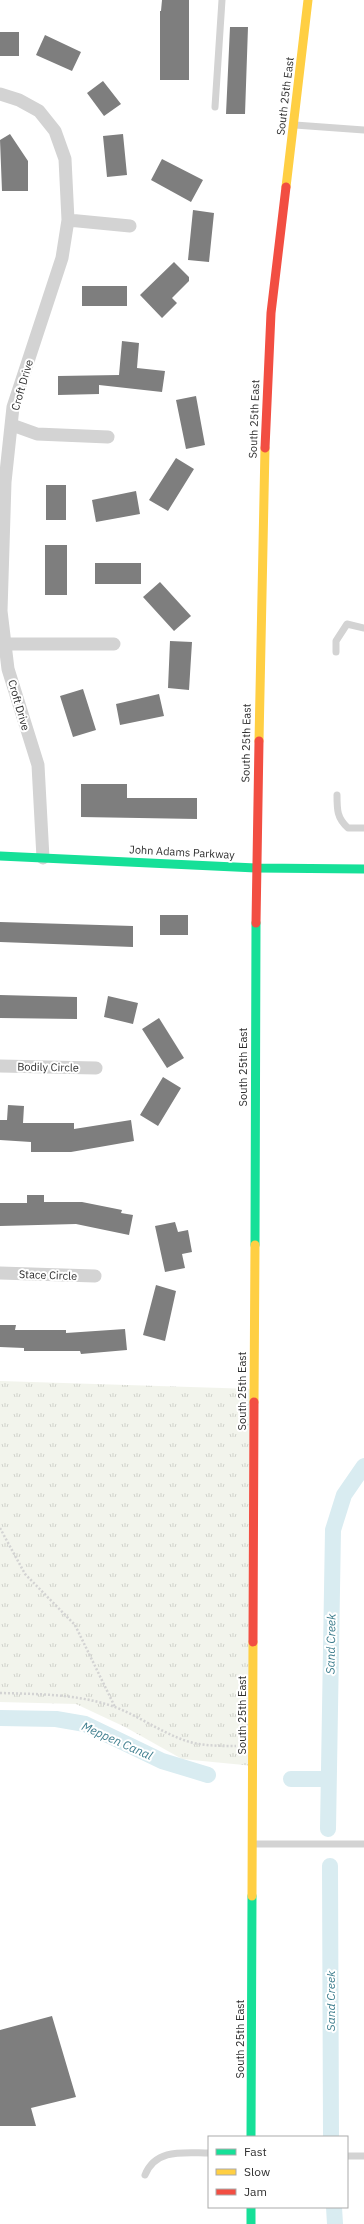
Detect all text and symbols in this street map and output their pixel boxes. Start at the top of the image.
street label: South 25th East [273,56,297,136]
street label: Croft Drive [8,358,36,412]
street label: South 25th East [246,379,262,459]
street label: Croft Drive [5,678,33,732]
street label: South 25th East [238,703,254,783]
street label: John Adams Parkway [129,842,236,862]
street label: South 25th East [236,1027,250,1106]
street label: Bodily Circle [17,1059,79,1075]
street label: Stace Circle [19,1267,77,1283]
street label: South 25th East [235,1351,249,1430]
water label: Sand Creek [322,1613,339,1674]
street label: South 25th East [235,1675,249,1754]
water label: Meppen Canal [79,1718,156,1763]
water label: Sand Creek [323,1970,338,2031]
street label: South 25th East [233,1999,247,2078]
legend [208,2136,348,2208]
text: Fast [244,2144,267,2159]
text: Slow [244,2164,270,2179]
text: Jam [244,2184,267,2199]

